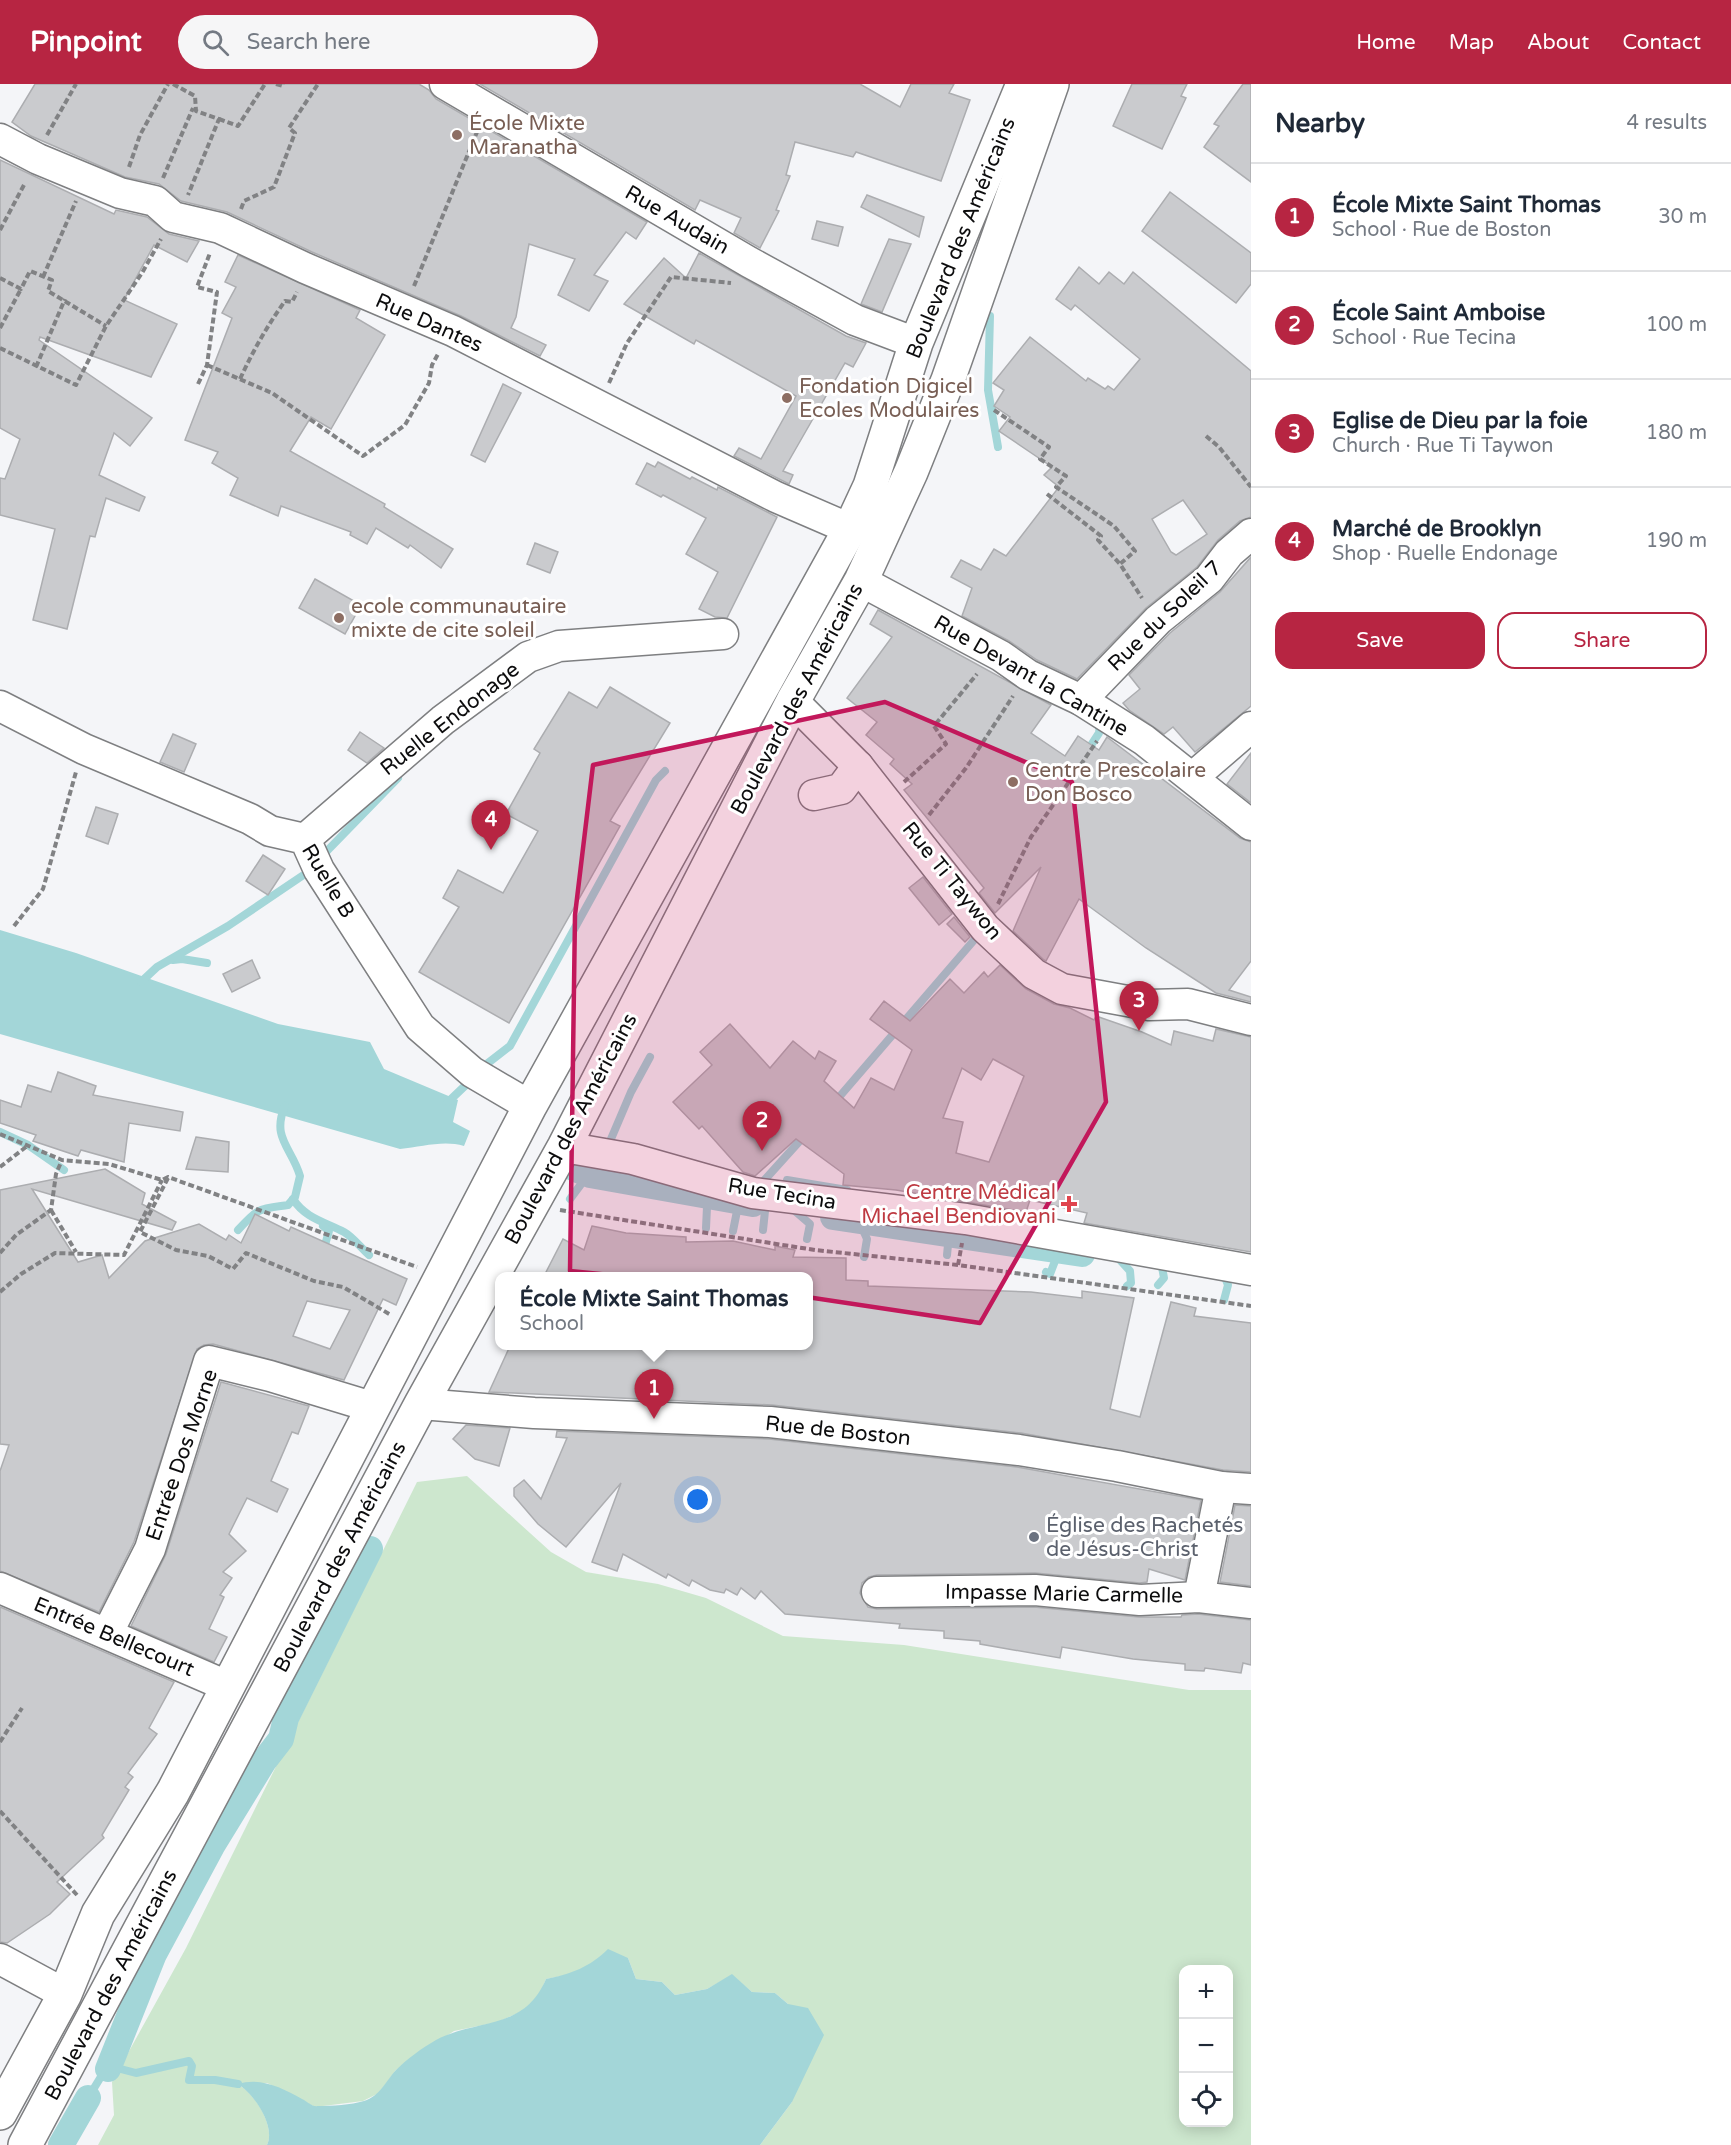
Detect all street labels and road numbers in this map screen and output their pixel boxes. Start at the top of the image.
street label: Boulevard des Américains [901,114,1021,362]
street label: Rue Audain [620,180,734,260]
street label: Rue Dantes [371,288,487,358]
street label: Rue du Soleil 7 [1103,555,1227,677]
street label: Boulevard des Américains [725,579,869,819]
street label: Rue Devant la Cantine [929,610,1133,742]
street label: Ruelle Endonage [376,657,524,781]
street label: Rue Ti Taywon [897,817,1007,945]
street label: Ruelle B [296,839,360,923]
street label: Boulevard des Américains [499,1009,643,1249]
street label: Rue Tecina [726,1173,838,1215]
street label: Entrée Dos Morne [141,1366,223,1544]
street label: Rue de Boston [764,1411,912,1451]
street label: Boulevard des Américains [268,1437,412,1677]
street label: Impasse Marie Carmelle [945,1579,1183,1609]
street label: Entrée Bellecourt [30,1592,198,1682]
street label: Boulevard des Américains [39,1865,183,2105]

